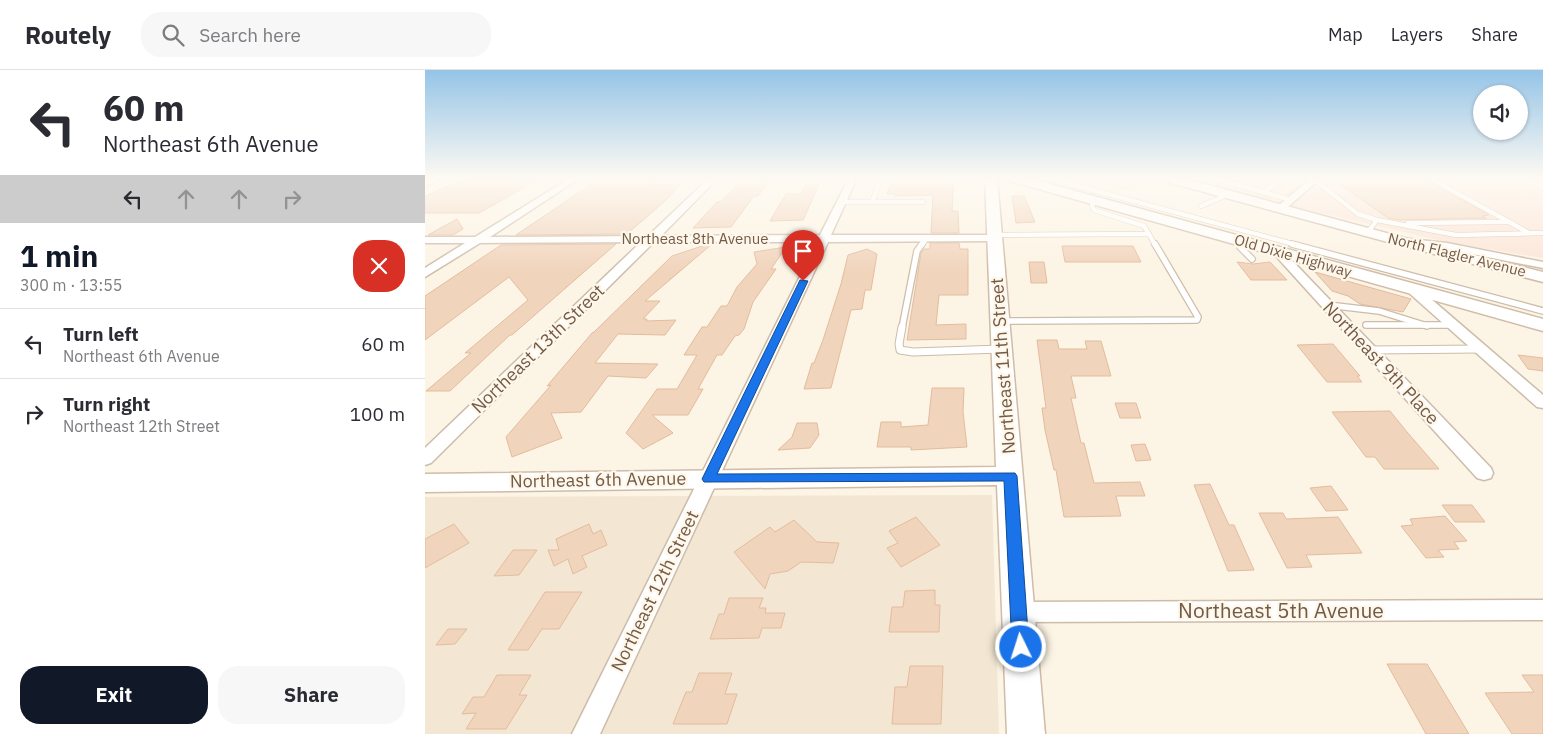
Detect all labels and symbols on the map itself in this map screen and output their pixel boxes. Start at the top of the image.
street label: North Flagler Avenue [1386,228,1528,281]
street label: Northeast 8th Avenue [621,229,769,248]
pin [782,230,824,281]
street label: Old Dixie Highway [1232,230,1355,282]
street label: Northeast 11th Street [985,277,1020,455]
street label: Northeast 13th Street [466,279,609,418]
street label: Northeast 9th Place [1318,296,1445,429]
street label: Northeast 6th Avenue [510,466,687,493]
street label: Northeast 12th Street [606,506,704,675]
street label: Northeast 5th Avenue [1178,596,1384,624]
position arrow [994,620,1046,672]

